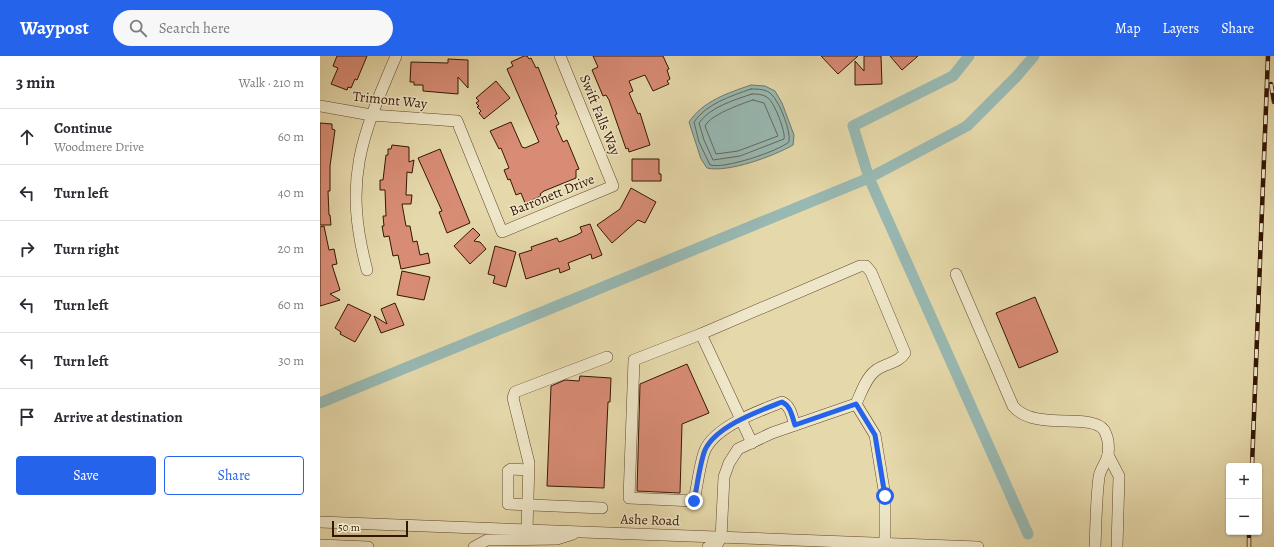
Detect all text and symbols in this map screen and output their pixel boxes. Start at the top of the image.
search box [113,10,393,46]
text: Waypost [20,15,89,41]
icon: search [127,17,149,39]
text: Search here [159,18,230,38]
text: Map [1115,19,1141,38]
text: Layers [1163,19,1199,38]
text: Share [1221,19,1254,38]
text: 3 min [16,71,55,94]
street label: Swift Falls Way [575,72,625,159]
text: Walk · 210 m [239,74,304,91]
street label: Trimont Way [352,87,429,113]
text: Continue [54,118,112,138]
icon: ahead [16,126,38,148]
text: 60 m [278,128,304,145]
text: Woodmere Drive [54,138,144,155]
street label: Barronett Drive [507,169,597,221]
icon: left [16,182,38,204]
text: Turn left [54,183,109,203]
text: 40 m [278,184,304,201]
icon: right [16,238,38,260]
text: Turn right [54,239,119,259]
text: 20 m [278,240,304,257]
icon: left [16,294,38,316]
text: Turn left [54,295,109,315]
text: 60 m [278,296,304,313]
icon: left [16,350,38,372]
text: Turn left [54,351,109,371]
text: 30 m [278,352,304,369]
icon: arrive [16,406,38,428]
text: Arrive at destination [54,407,183,427]
button: Save [16,456,156,495]
button: Share [164,456,304,495]
map controls [1226,463,1262,535]
button: + [1226,463,1262,499]
route start [876,487,894,505]
route end [685,492,703,510]
button: − [1226,499,1262,535]
street label: Ashe Road [619,509,681,531]
scale bar [332,519,408,538]
text: 50 m [338,520,360,535]

